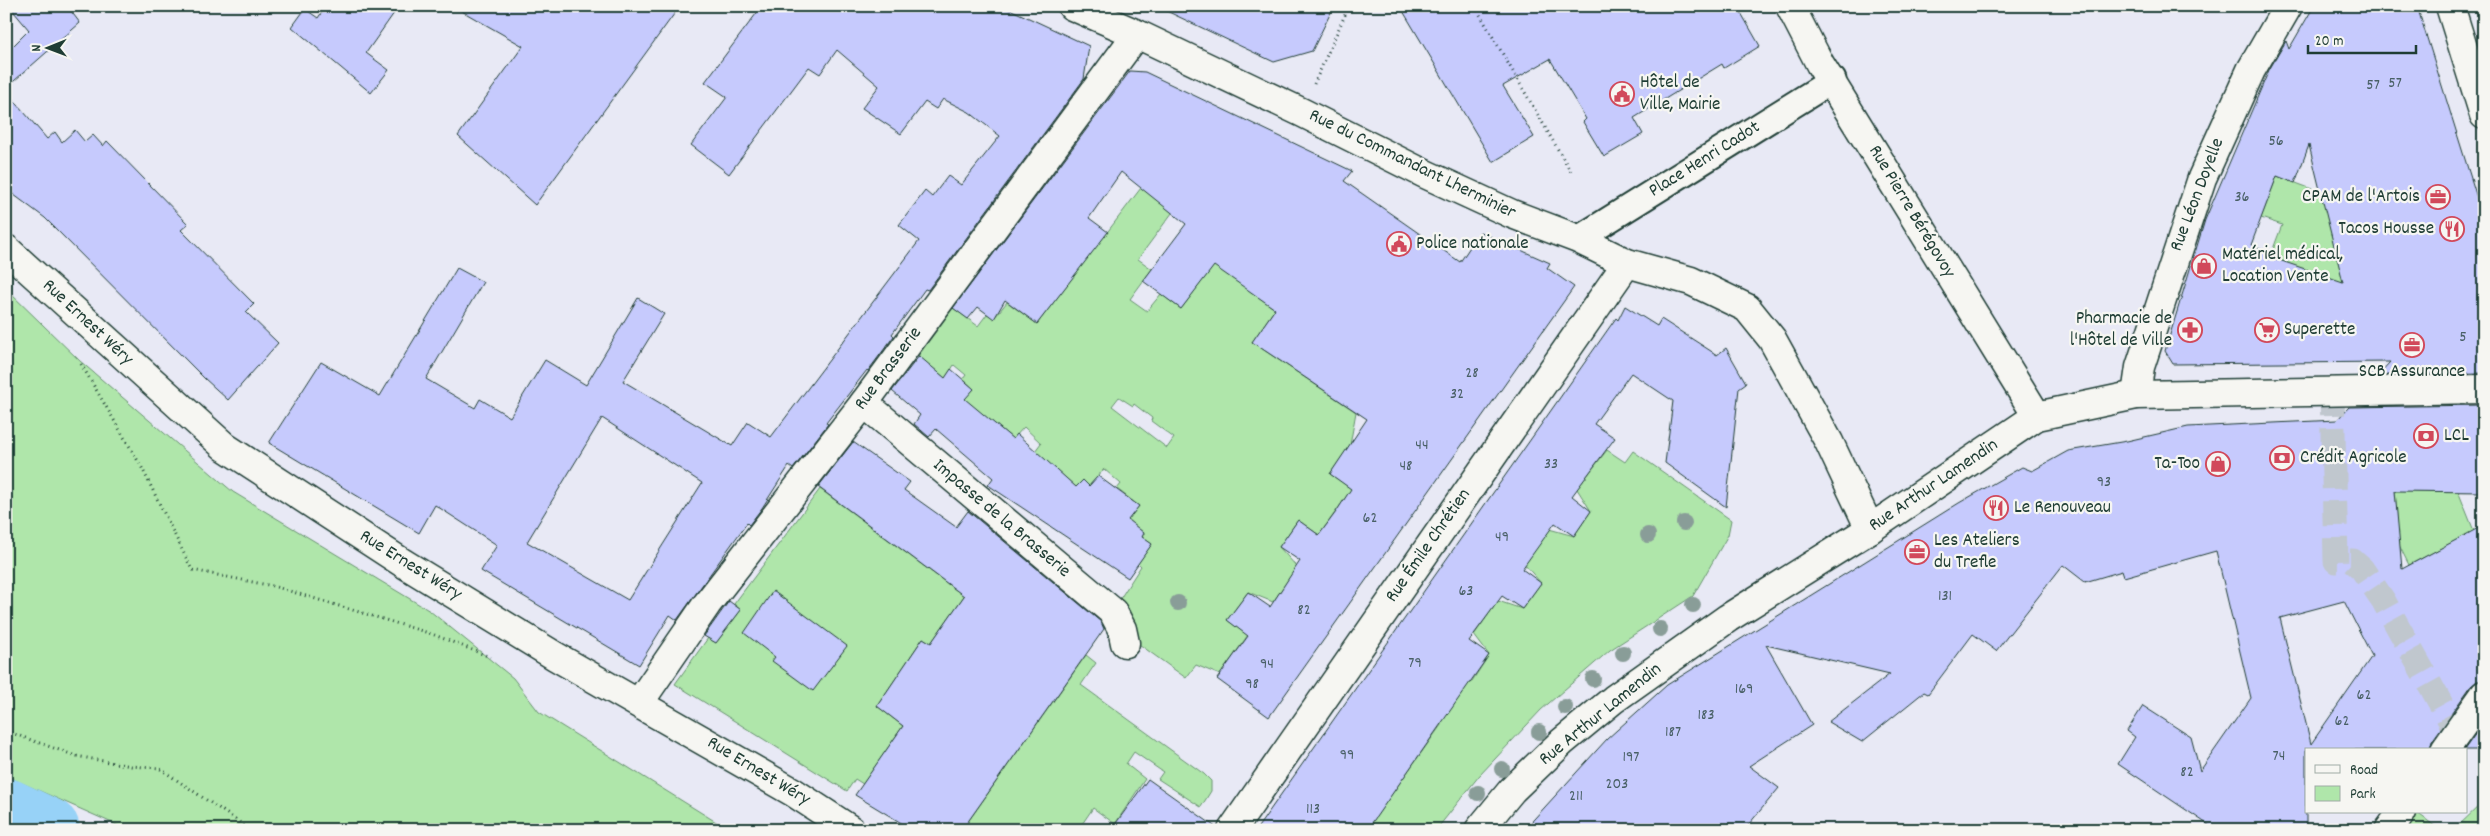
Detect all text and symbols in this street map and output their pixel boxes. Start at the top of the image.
north arrow [22,22,72,72]
scale bar [2308,22,2415,54]
text: 20 m [2315,31,2343,53]
text: N [27,44,47,52]
place label: Hôtel de Ville, Mairie [1640,70,1720,119]
house number: 57 [2388,72,2402,95]
house number: 57 [2366,74,2380,97]
public building icon: Hôtel de Ville, Mairie [1609,81,1635,107]
street label: Rue du Commandant Lherminier [1304,103,1520,227]
street label: Place Henri Cadot [1644,115,1766,205]
house number: 56 [2268,130,2284,153]
street label: Rue Léon Doyelle [2164,134,2232,256]
street label: Rue Pierre Bérégovoy [1861,140,1962,284]
place label: CPAM de l'Artois [2302,184,2420,211]
office icon: CPAM de l'Artois [2425,184,2451,210]
house number: 36 [2235,186,2250,209]
place label: Tacos Housse [2338,216,2434,243]
restaurant icon: Tacos Housse [2439,216,2465,242]
public building icon: Police nationale [1386,231,1412,257]
place label: Police nationale [1416,231,1529,258]
place label: Matériel médical, Location Vente [2222,242,2343,291]
shop icon: Matériel médical, Location Vente [2191,253,2217,279]
street label: Rue Ernest Wéry [35,274,139,373]
place label: Pharmacie de l'Hôtel de Ville [2070,306,2172,355]
pharmacy icon: Pharmacie de l'Hôtel de Ville [2177,317,2203,343]
supermarket icon: Superette [2254,317,2280,343]
place label: Superette [2284,317,2355,344]
street label: Rue Brasserie [849,322,929,416]
house number: 5 [2459,326,2467,349]
office icon: SCB Assurance [2399,332,2425,358]
place label: SCB Assurance [2359,359,2465,386]
house number: 28 [1465,362,1479,385]
house number: 32 [1450,383,1464,406]
bank icon: LCL [2413,423,2439,449]
place label: LCL [2444,423,2469,450]
street label: Rue Arthur Lamendin [1864,433,2004,539]
house number: 44 [1415,434,1429,457]
bank icon: Crédit Agricole [2269,445,2295,471]
place label: Crédit Agricole [2300,445,2407,472]
place label: Ta-Too [2154,451,2200,478]
shop icon: Ta-Too [2205,451,2231,477]
street label: Impasse de la Brasserie [926,453,1076,585]
house number: 33 [1544,453,1558,476]
house number: 48 [1399,455,1413,478]
house number: 93 [2097,471,2111,494]
street label: Rue Émile Chrétien [1380,484,1478,608]
restaurant icon: Le Renouveau [1983,495,2009,521]
place label: Le Renouveau [2014,495,2111,522]
house number: 62 [1363,507,1377,530]
street label: Rue Ernest Wéry [354,524,467,608]
house number: 49 [1495,526,1509,549]
place label: Les Ateliers du Trefle [1934,528,2020,577]
office icon: Les Ateliers du Trefle [1904,539,1930,565]
house number: 63 [1459,580,1473,603]
house number: 131 [1938,585,1952,608]
house number: 82 [1297,599,1311,622]
house number: 79 [1408,652,1422,675]
house number: 94 [1260,653,1274,676]
street label: Rue Arthur Lamendin [1534,657,1668,773]
house number: 98 [1245,673,1259,696]
house number: 169 [1735,678,1753,701]
house number: 62 [2357,684,2371,707]
house number: 183 [1697,704,1715,727]
house number: 62 [2335,710,2349,733]
house number: 187 [1665,721,1681,744]
street label: Rue Ernest Wéry [701,731,815,814]
house number: 99 [1340,744,1354,767]
house number: 74 [2273,745,2285,768]
house number: 197 [1623,746,1639,769]
legend [2305,748,2468,814]
text: Road [2350,760,2378,782]
house number: 82 [2180,761,2194,784]
house number: 203 [1606,773,1628,796]
text: Park [2350,784,2376,806]
house number: 211 [1569,785,1583,808]
house number: 113 [1306,798,1320,821]

